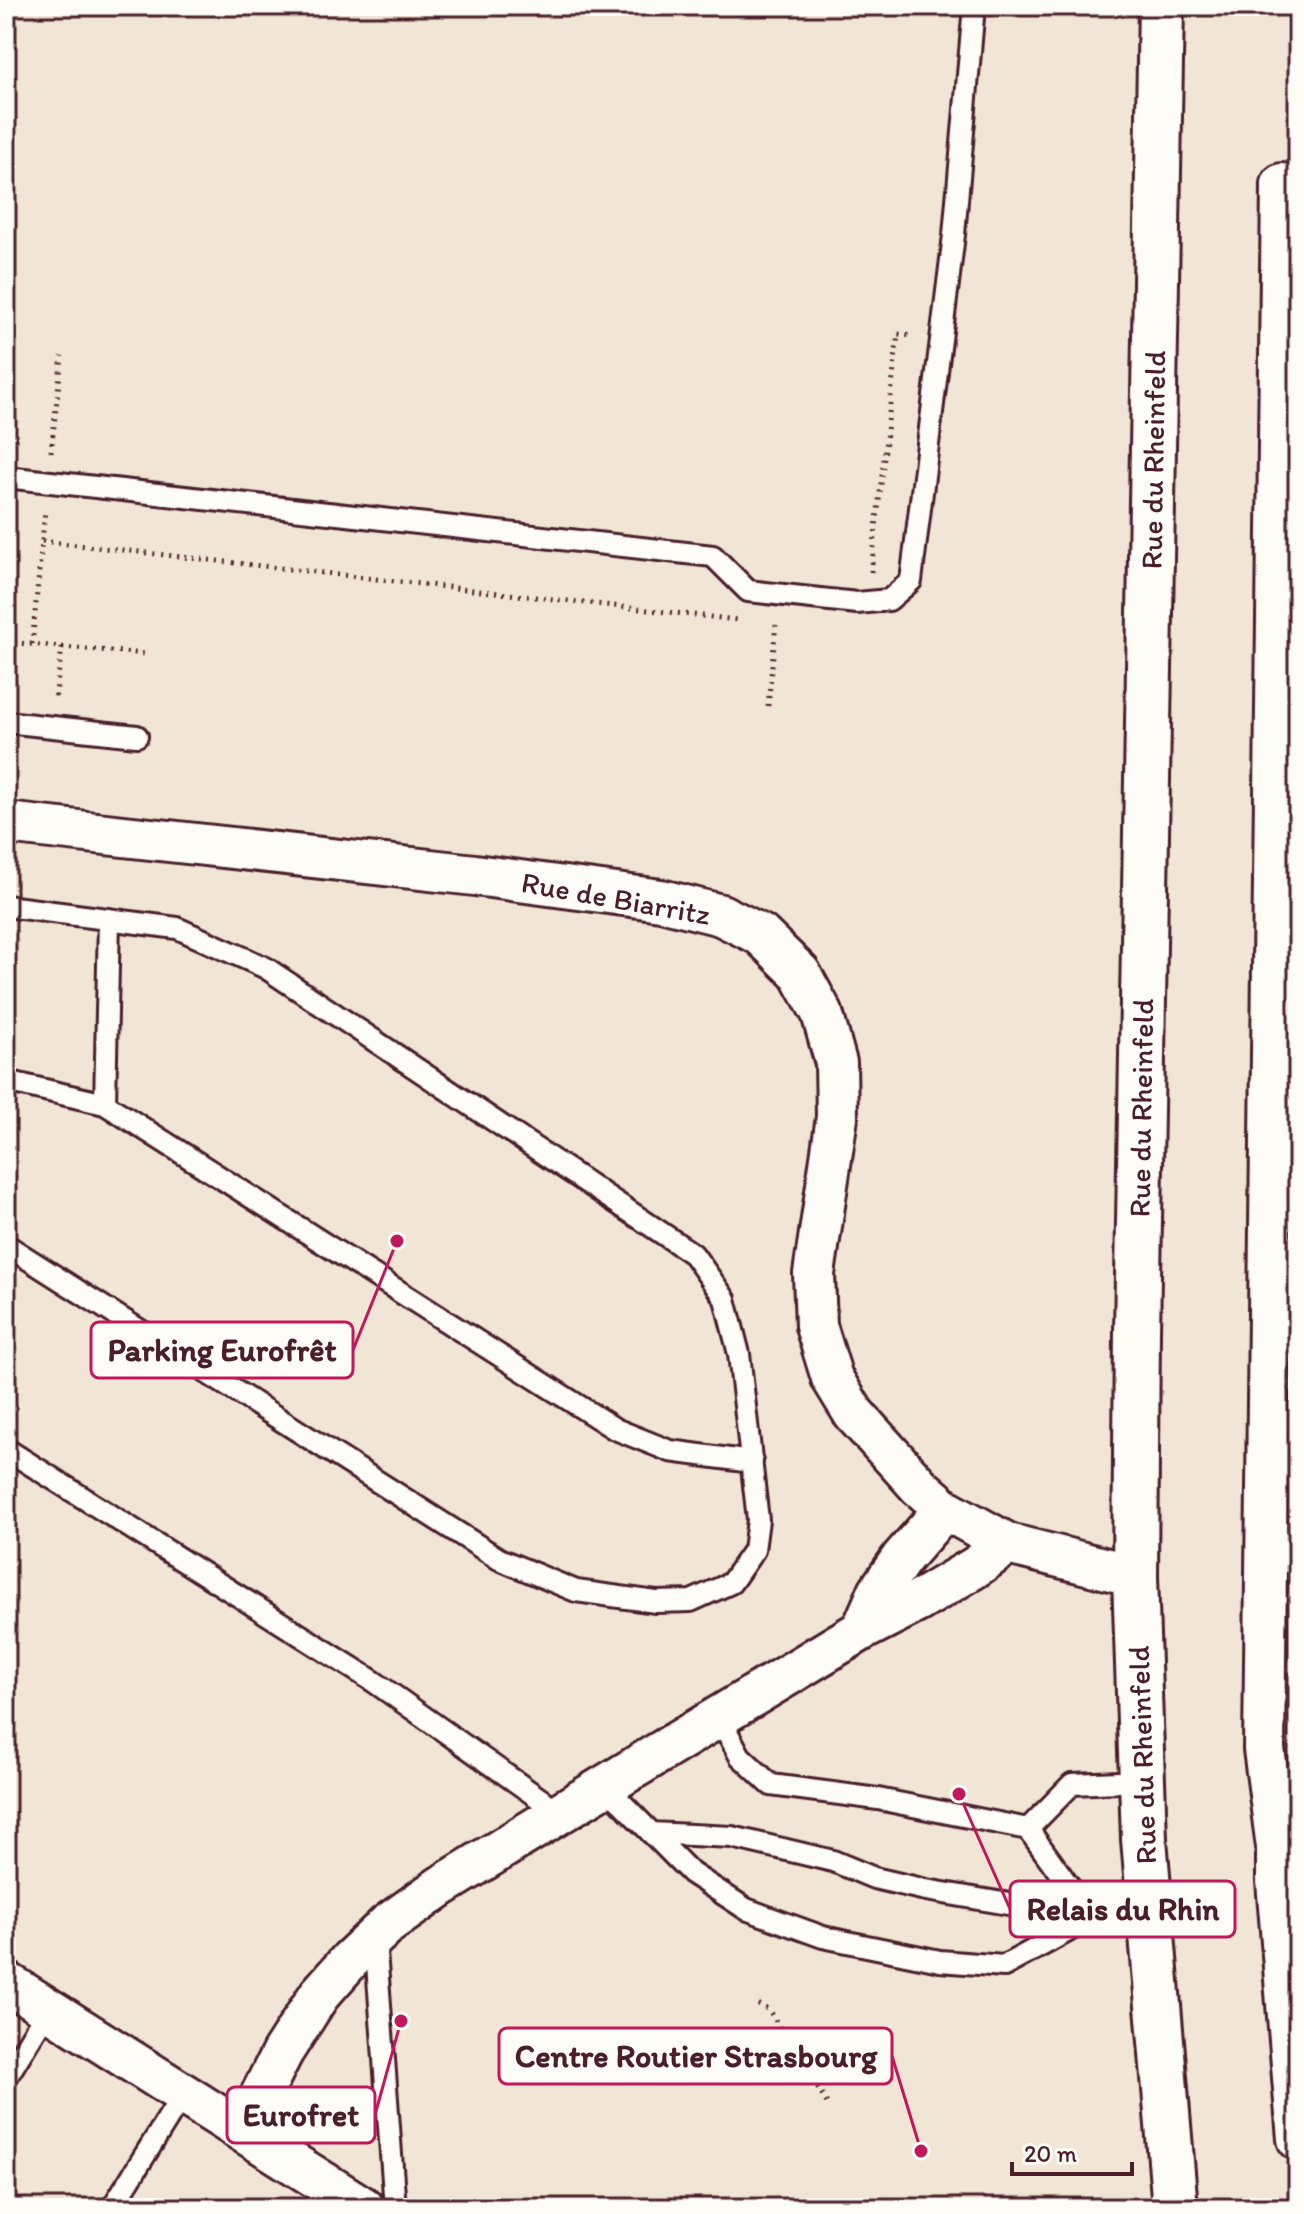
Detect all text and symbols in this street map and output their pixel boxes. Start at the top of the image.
street label: Rue du Rheinfeld [1133,350,1173,570]
street label: Rue de Biarritz [519,863,714,933]
street label: Rue du Rheinfeld [1121,998,1161,1218]
callout: Parking Eurofrêt [91,1322,353,1378]
text: Parking Eurofrêt [108,1331,336,1369]
street label: Rue du Rheinfeld [1120,1645,1164,1865]
callout: Relais du Rhin [1010,1881,1235,1937]
text: Relais du Rhin [1027,1890,1220,1928]
callout: Centre Routier Strasbourg [499,2028,892,2084]
text: Centre Routier Strasbourg [515,2037,878,2075]
callout: Eurofret [227,2087,375,2143]
text: Eurofret [243,2096,359,2134]
scale bar [1012,2126,1132,2176]
text: 20 m [1024,2139,1077,2168]

